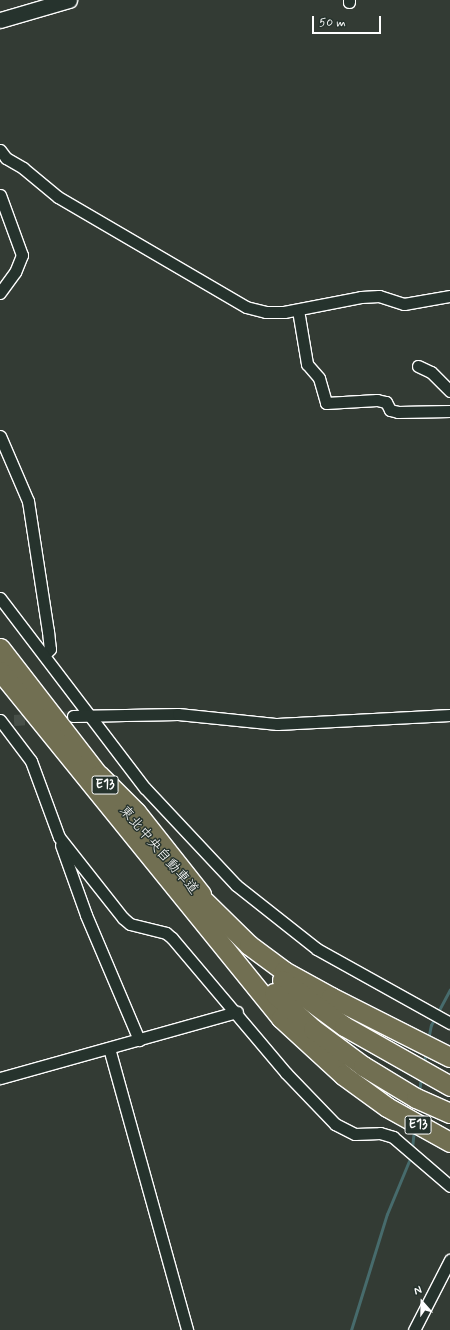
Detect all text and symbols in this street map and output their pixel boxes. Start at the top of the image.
scale bar [314,8,383,34]
text: 50 m [319,15,346,31]
road number: E13 [91,774,119,796]
street label: 東北中央自動車道 [116,802,202,898]
road number: E13 [404,1114,432,1136]
north arrow [402,1282,442,1322]
text: N [412,1283,424,1299]

